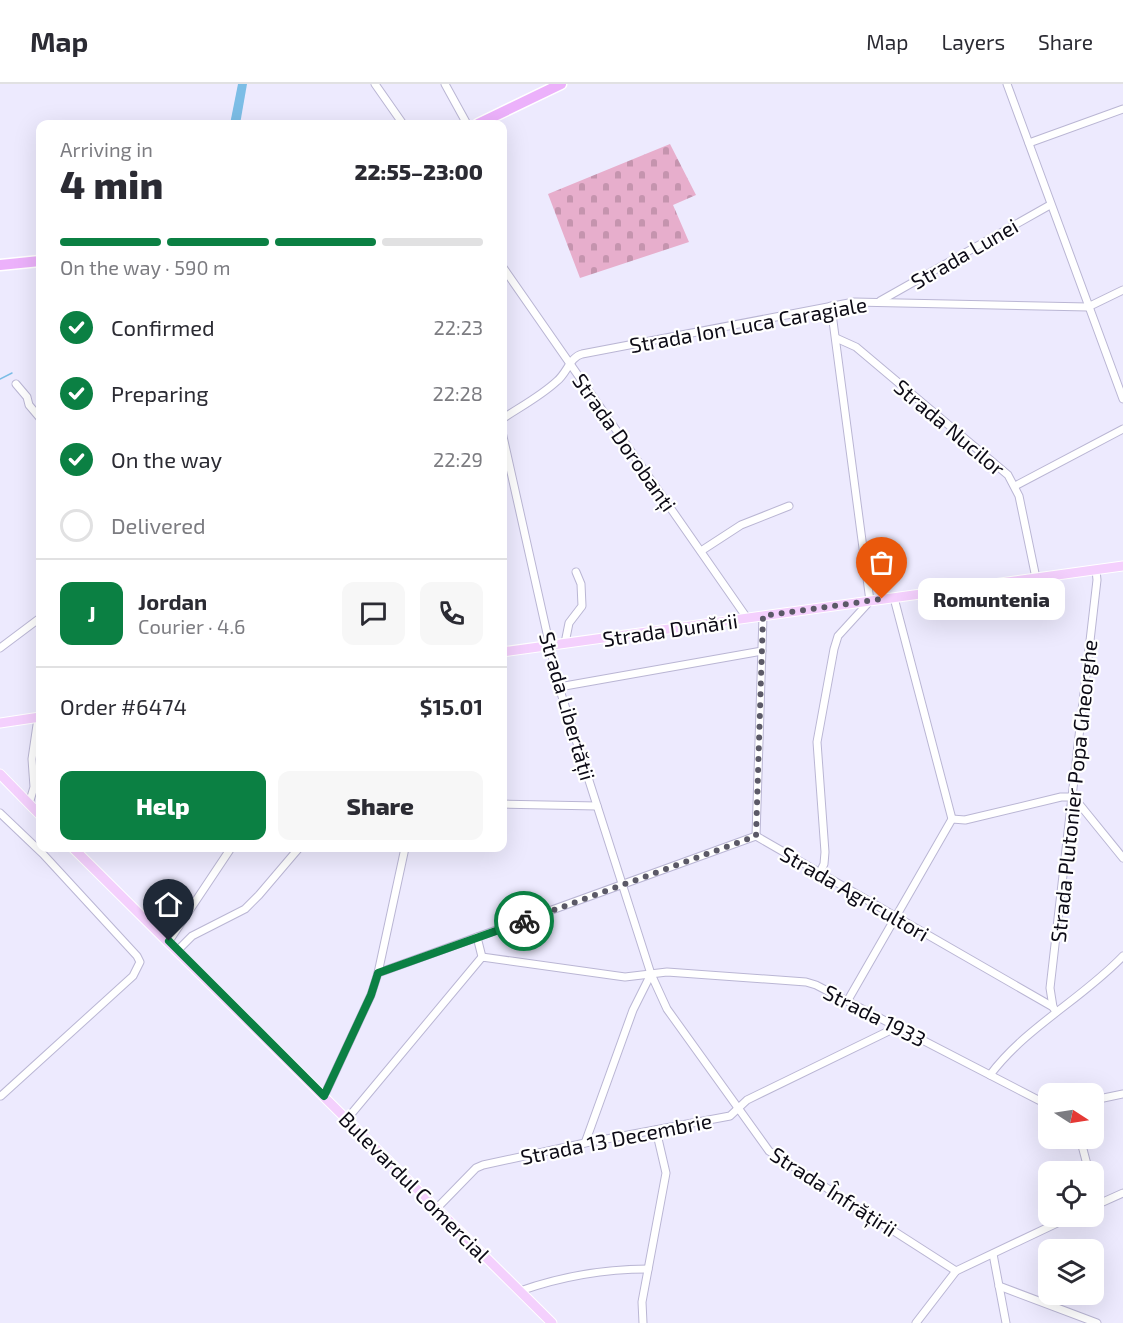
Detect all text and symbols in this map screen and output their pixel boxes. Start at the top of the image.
text: Map [30,24,88,58]
text: Map [866,29,908,54]
text: Layers [941,29,1005,54]
text: Share [1038,29,1093,54]
text: Arriving in [60,137,153,161]
text: 22:55–23:00 [355,158,483,184]
text: 4 min [60,160,163,207]
street label: Strada Lunei [906,212,1022,294]
text: On the way · 590 m [60,255,231,279]
street label: Strada Ion Luca Caragiale [627,291,869,357]
icon: check [60,311,93,344]
text: Confirmed [111,314,215,340]
text: 22:23 [433,315,483,339]
street label: Strada Dorobanți [566,368,682,517]
street label: Strada Nucilor [890,373,1011,481]
icon: check [60,377,93,410]
text: Preparing [111,380,209,406]
text: 22:28 [432,381,483,405]
icon: check [60,443,93,476]
text: On the way [111,446,222,472]
text: 22:29 [433,447,483,471]
text: Delivered [111,512,206,538]
pin [856,537,907,599]
icon: bag [865,546,898,579]
callout: Romuntenia [918,578,1065,620]
button: chat [342,582,405,645]
button: phone [420,582,483,645]
text: Romuntenia [933,587,1050,611]
text: Jordan [138,588,207,614]
text: J [87,600,96,626]
street label: Strada Dunării [601,607,739,651]
text: Courier · 4.6 [138,614,245,638]
street label: Strada Libertății [533,629,601,784]
street label: Strada Plutonier Popa Gheorghe [1045,638,1101,944]
text: Order #6474 [60,693,187,719]
text: $15.01 [420,693,483,719]
button: Help [60,771,266,840]
button: Share [278,771,483,840]
street label: Strada Agricultori [776,840,934,946]
pin [143,879,194,941]
icon: home [152,888,185,921]
courier [494,891,554,951]
icon: bike [508,905,541,938]
street label: Strada 1933 [820,979,930,1051]
north arrow [1038,1083,1104,1149]
map controls [1038,1083,1104,1305]
street label: Bulevardul Comercial [335,1106,496,1267]
street label: Strada 13 Decembrie [518,1107,714,1169]
street label: Strada Înfrățirii [765,1141,902,1243]
button: locate [1038,1161,1104,1227]
button: layers [1038,1239,1104,1305]

